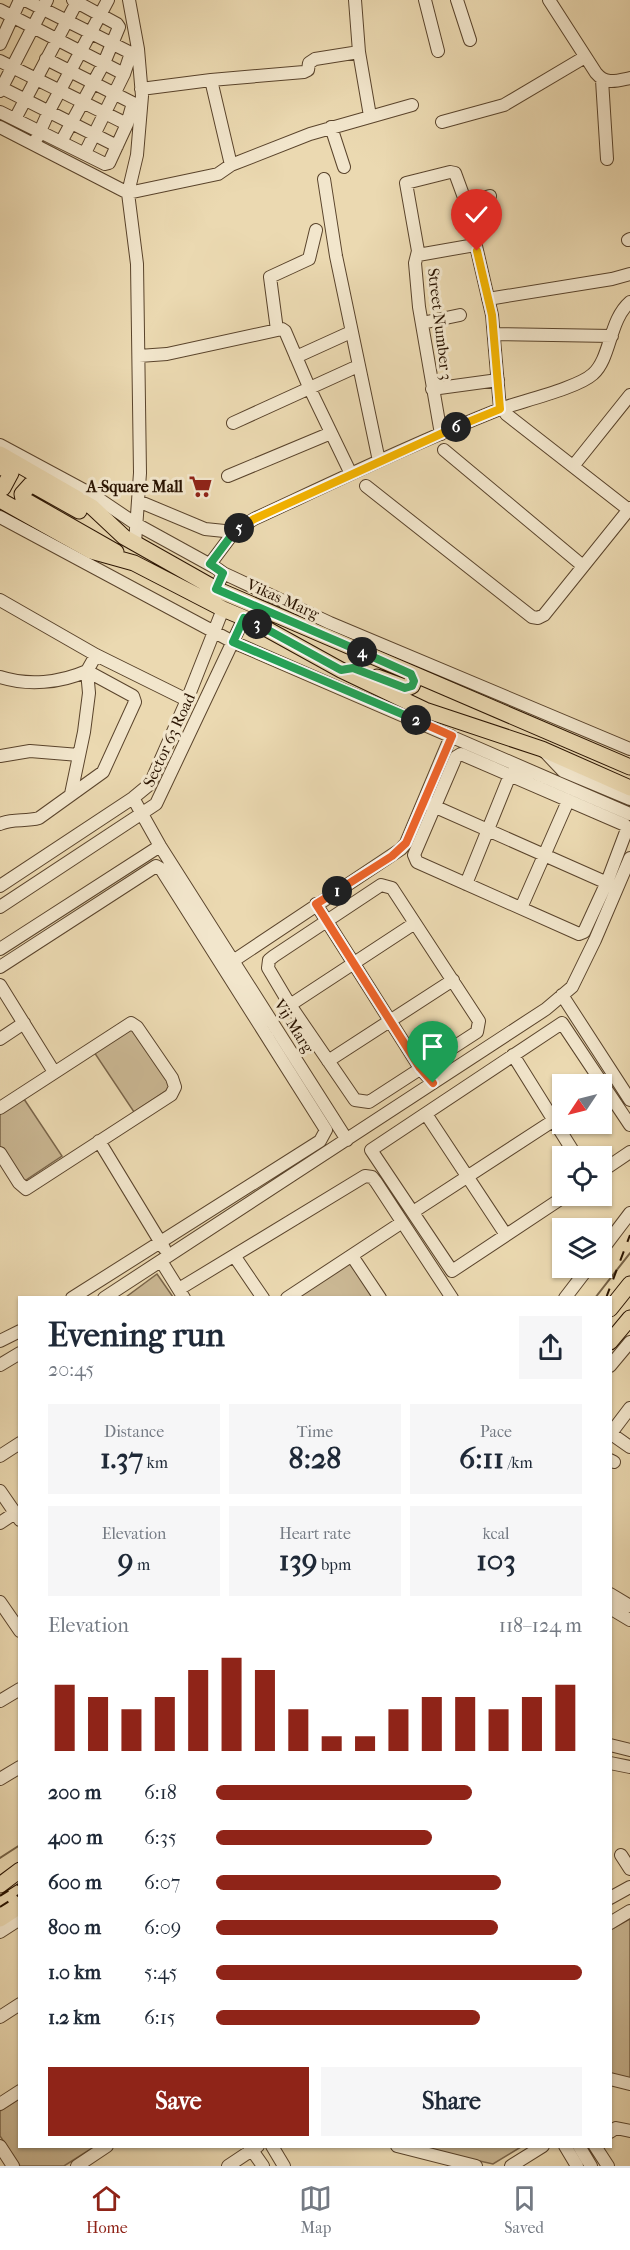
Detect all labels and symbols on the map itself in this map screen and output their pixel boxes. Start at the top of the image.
pin [451,189,502,251]
street label: Street Number 3 [424,267,456,381]
pin: 6 [441,412,471,442]
supermarket icon: A-Square Mall [188,473,214,499]
place label: A-Square Mall [86,477,184,497]
pin: 5 [224,513,254,543]
street label: Vikas Marg [243,574,323,624]
pin: 3 [242,609,272,639]
pin: 4 [347,637,377,667]
street label: Sector 63 Road [139,690,199,790]
pin: 2 [401,705,431,735]
pin: 1 [322,876,352,906]
street label: Vij Marg [270,995,318,1057]
pin [407,1021,458,1083]
north arrow [552,1074,612,1134]

